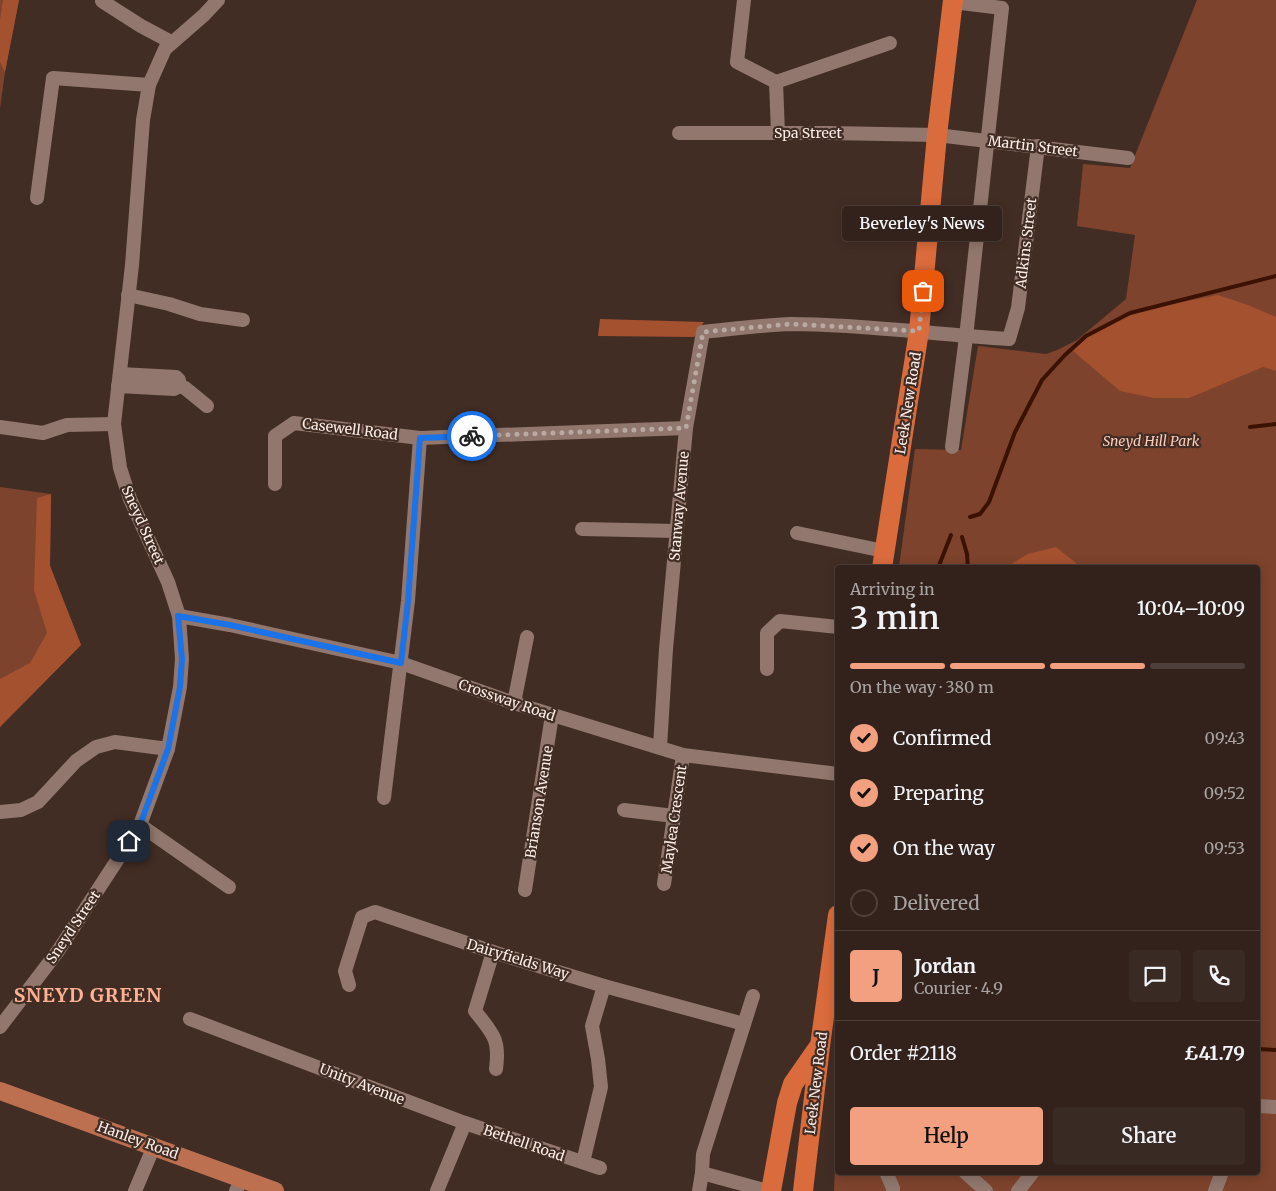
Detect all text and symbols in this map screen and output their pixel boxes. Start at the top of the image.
street label: Spa Street [774,124,842,142]
street label: Martin Street [987,132,1080,161]
street label: Adkins Street [1011,196,1041,290]
callout: Beverley's News [843,206,1003,241]
text: Beverley's News [859,213,985,233]
pin [902,270,944,312]
icon: bag [909,277,937,305]
street label: Leek New Road [891,350,925,455]
courier [447,411,497,461]
street label: Casewell Road [301,414,399,444]
icon: bike [458,422,486,450]
park label: Sneyd Hill Park [1103,432,1200,450]
street label: Stanway Avenue [665,450,693,562]
street label: Sneyd Street [118,483,169,568]
text: Arriving in [850,579,935,599]
text: 10:04–10:09 [1137,596,1245,620]
text: 3 min [850,598,940,638]
street label: Crossway Road [456,675,558,725]
text: On the way · 380 m [850,677,994,697]
icon: check [850,724,878,752]
text: Confirmed [893,726,991,750]
text: 09:43 [1205,728,1245,748]
street label: Brianson Avenue [521,744,557,860]
street label: Maylea Crescent [657,763,691,874]
icon: check [850,779,878,807]
text: Preparing [893,781,984,805]
text: 09:52 [1204,783,1245,803]
pin [108,820,150,862]
icon: home [115,827,143,855]
icon: check [850,834,878,862]
text: On the way [893,836,995,860]
text: 09:53 [1204,838,1245,858]
street label: Sneyd Street [42,887,104,967]
text: Delivered [893,891,980,915]
street label: Dairyfields Way [464,935,572,983]
button: chat [1129,950,1181,1002]
button: phone [1193,950,1245,1002]
text: Jordan [914,954,976,978]
text: J [872,964,880,988]
text: Courier · 4.9 [914,978,1003,998]
district label: SNEYD GREEN [14,983,162,1007]
street label: Leek New Road [801,1030,831,1135]
text: Order #2118 [850,1041,957,1065]
text: £41.79 [1184,1041,1245,1065]
street label: Unity Avenue [317,1060,407,1108]
button: Help [850,1107,1043,1165]
button: Share [1053,1107,1245,1165]
street label: Hanley Road [95,1117,182,1163]
street label: Bethell Road [481,1121,568,1166]

